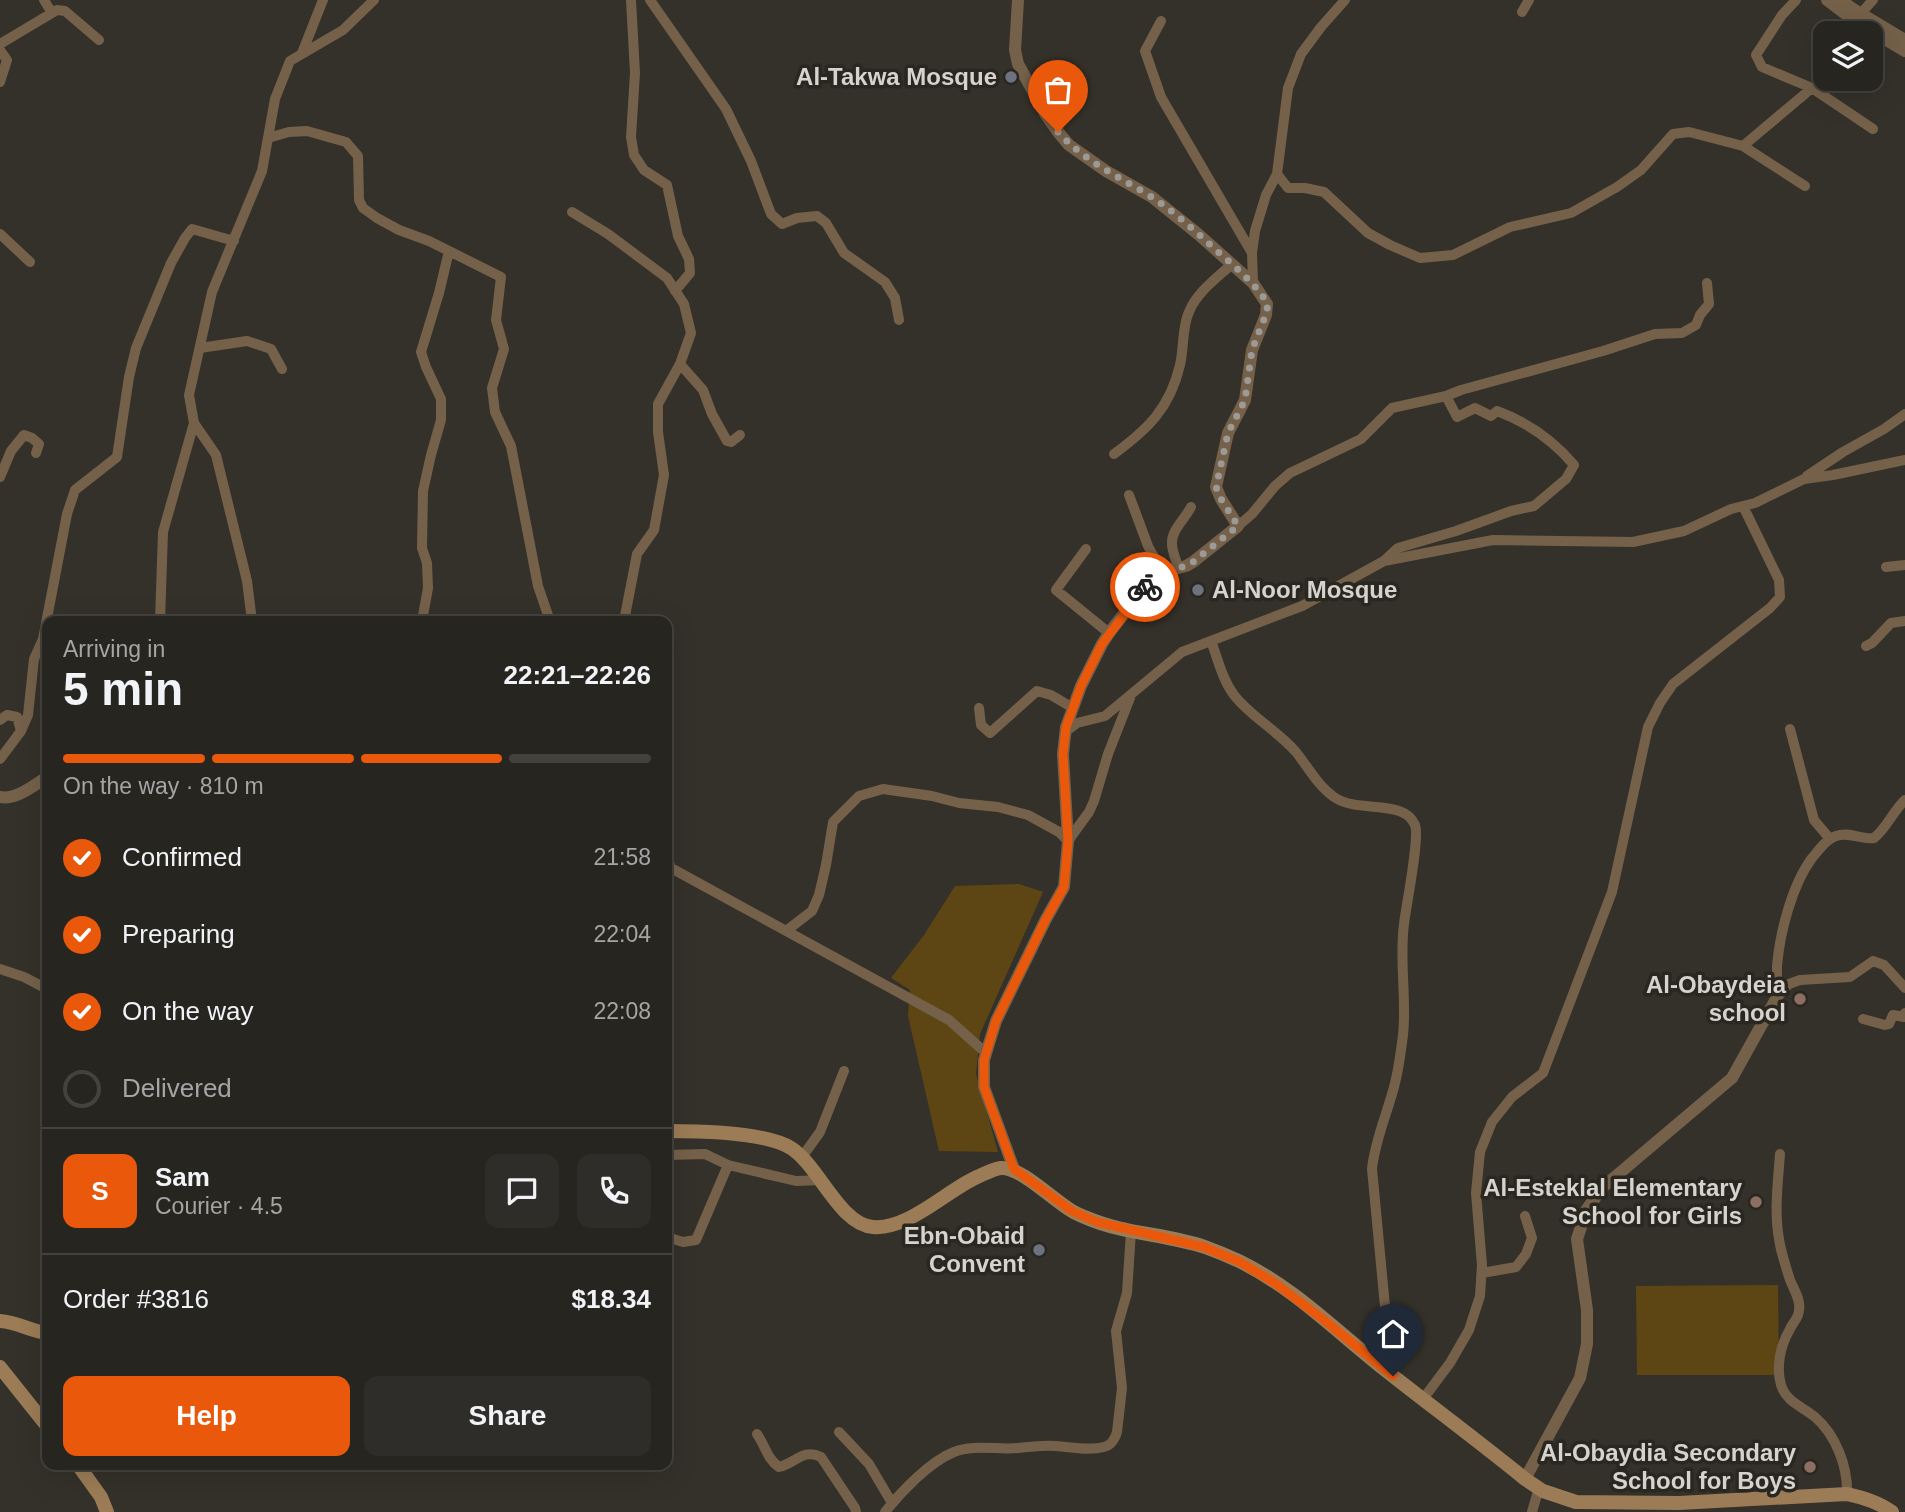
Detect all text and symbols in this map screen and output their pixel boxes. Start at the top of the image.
map controls [1813,21,1883,91]
button: layers [1813,21,1883,91]
pin [1028,60,1088,132]
place label: Al-Takwa Mosque [796,63,997,90]
marker: Al-Takwa Mosque [1003,69,1019,85]
icon: bag [1039,71,1077,109]
courier [1110,552,1180,622]
icon: bike [1126,568,1164,606]
place label: Al-Noor Mosque [1212,576,1397,603]
marker: Al-Noor Mosque [1190,582,1206,598]
text: Arriving in [63,636,165,662]
text: 22:21–22:26 [504,660,651,690]
text: 5 min [63,663,183,715]
text: On the way · 810 m [63,773,264,799]
icon: check [63,839,101,877]
text: Confirmed [122,842,242,872]
text: 21:58 [593,844,651,870]
icon: check [63,916,101,954]
text: Preparing [122,919,235,949]
text: 22:04 [593,921,651,947]
place label: Al-Obaydeia school [1646,971,1787,1026]
marker: Al-Obaydeia school [1792,991,1808,1007]
icon: check [63,993,101,1031]
text: On the way [122,996,254,1026]
text: 22:08 [593,998,651,1024]
text: Delivered [122,1073,232,1103]
button: chat [485,1154,559,1228]
button: phone [577,1154,651,1228]
text: Sam [155,1162,210,1192]
place label: Al-Esteklal Elementary School for Girls [1483,1174,1743,1229]
text: S [91,1176,109,1206]
text: Courier · 4.5 [155,1193,283,1219]
marker: Al-Esteklal Elementary School for Girls [1748,1194,1764,1210]
place label: Ebn-Obaid Convent [904,1222,1025,1277]
marker: Ebn-Obaid Convent [1031,1242,1047,1258]
text: Order #3816 [63,1284,209,1314]
text: $18.34 [571,1284,651,1314]
pin [1363,1304,1423,1376]
icon: home [1374,1315,1412,1353]
button: Help [63,1376,350,1456]
button: Share [364,1376,651,1456]
place label: Al-Obaydia Secondary School for Boys [1540,1439,1797,1494]
marker: Al-Obaydia Secondary School for Boys [1802,1459,1818,1475]

